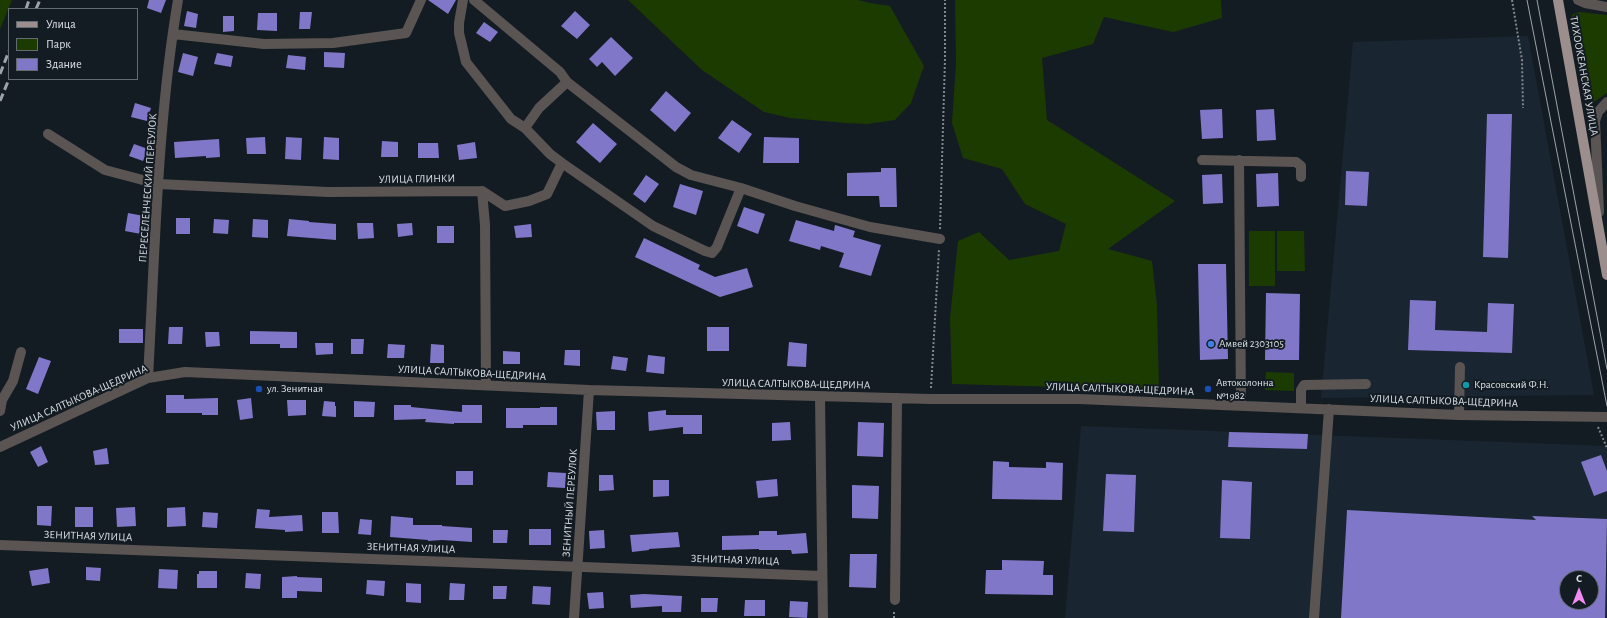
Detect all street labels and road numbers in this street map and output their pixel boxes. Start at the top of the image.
street label: ТИХООКЕАНСКАЯ УЛИЦА [1567,15,1601,137]
street label: ПЕРЕСЕЛЕНЧЕСКИЙ ПЕРЕУЛОК [136,113,160,263]
street label: УЛИЦА ГЛИНКИ [379,172,455,186]
street label: УЛИЦА САЛТЫКОВА-ЩЕДРИНА [8,362,150,434]
street label: УЛИЦА САЛТЫКОВА-ЩЕДРИНА [398,363,546,383]
street label: УЛИЦА САЛТЫКОВА-ЩЕДРИНА [722,376,870,392]
street label: УЛИЦА САЛТЫКОВА-ЩЕДРИНА [1046,380,1194,398]
street label: УЛИЦА САЛТЫКОВА-ЩЕДРИНА [1370,392,1518,410]
street label: ЗЕНИТНЫЙ ПЕРЕУЛОК [560,448,580,558]
street label: ЗЕНИТНАЯ УЛИЦА [44,528,132,544]
street label: ЗЕНИТНАЯ УЛИЦА [367,540,455,556]
street label: ЗЕНИТНАЯ УЛИЦА [691,552,779,568]

